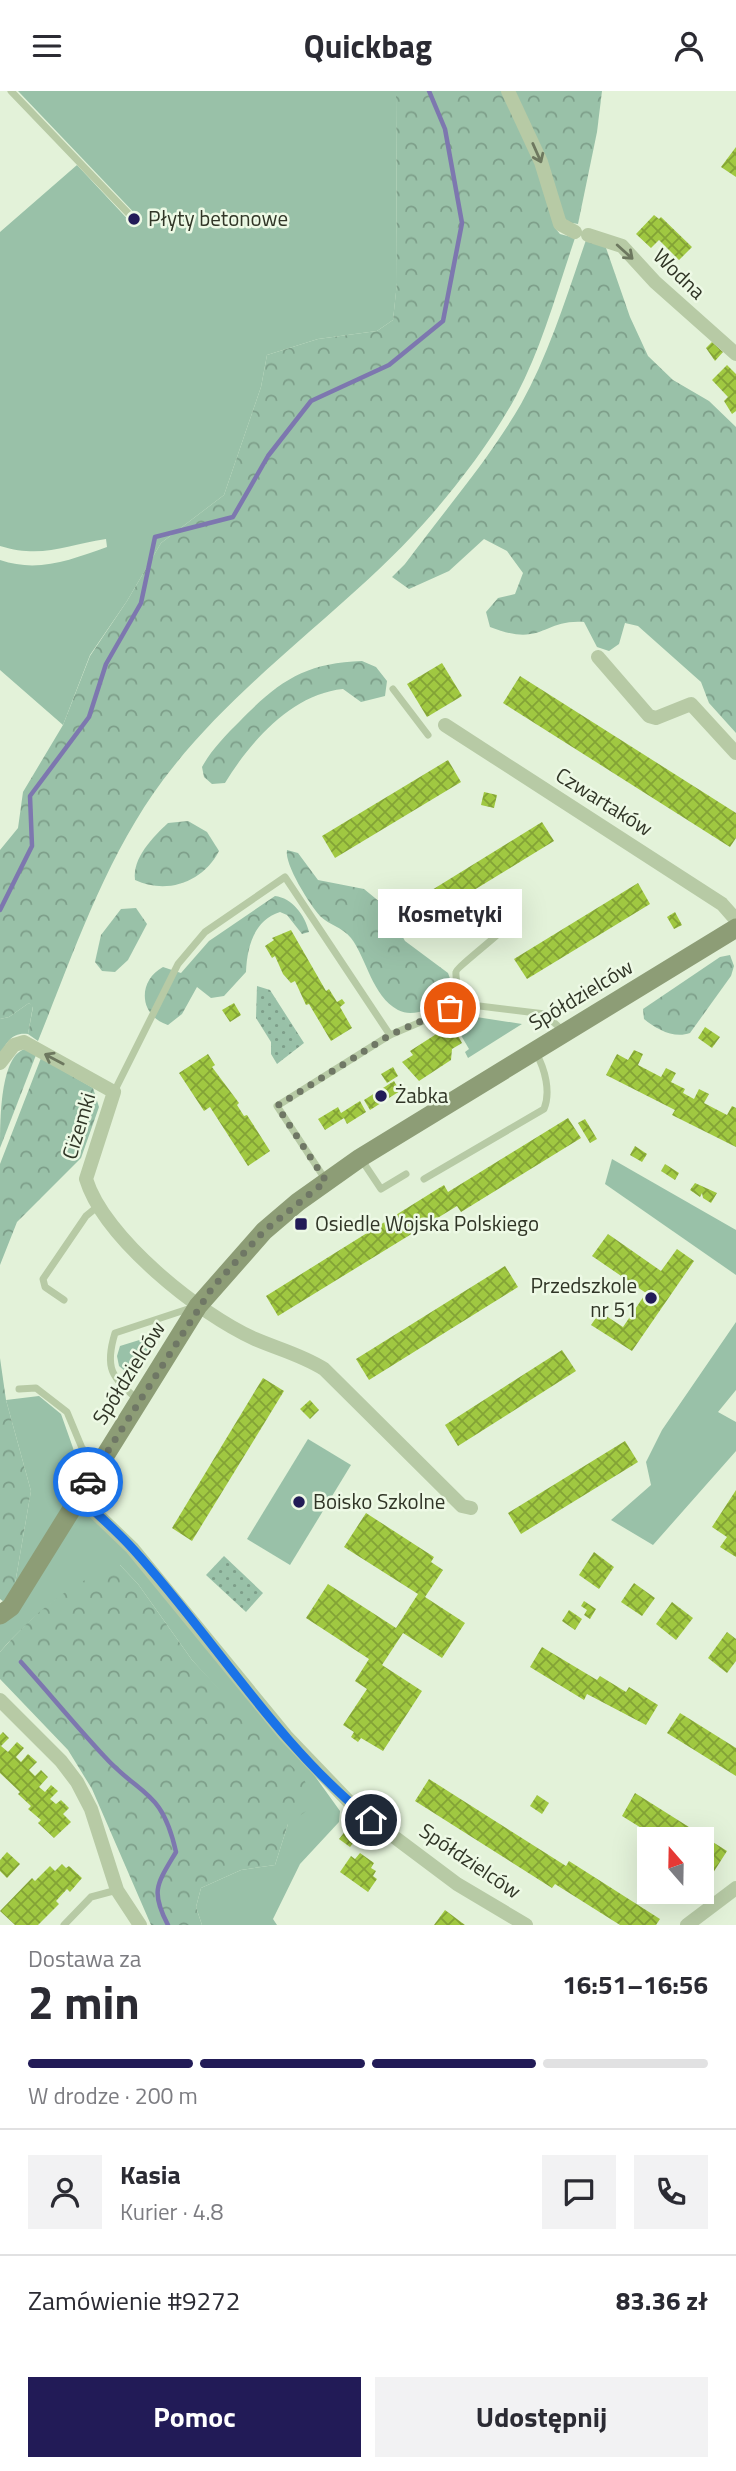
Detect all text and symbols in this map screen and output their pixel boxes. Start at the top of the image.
text: Quickbag [304,22,432,70]
icon: menu [28,27,66,65]
icon: person [670,27,708,65]
one-way arrow [531,142,544,163]
place label: Płyty betonowe [148,202,288,234]
marker: Płyty betonowe [126,211,142,227]
street label: Wodna [646,240,714,307]
one-way arrow [616,243,633,260]
street label: Czwartaków [550,759,659,844]
callout: Kosmetyki [378,889,522,938]
text: Kosmetyki [397,896,503,931]
street label: Spółdzielców [522,950,639,1038]
pin [420,978,480,1038]
icon: bag [431,989,469,1027]
one-way arrow [45,1052,65,1066]
place label: Żabka [395,1079,449,1111]
street label: Ciżemki [53,1088,103,1163]
marker: Żabka [373,1088,389,1104]
place label: Osiedle Wojska Polskiego [315,1207,539,1239]
marker: Osiedle Wojska Polskiego [293,1216,309,1232]
place label: Przedszkole nr 51 [530,1269,637,1325]
marker: Przedszkole nr 51 [643,1290,659,1306]
street label: Spółdzielców [84,1314,173,1430]
courier [53,1447,123,1517]
icon: car [69,1463,107,1501]
place label: Boisko Szkolne [313,1485,445,1517]
marker: Boisko Szkolne [291,1494,307,1510]
pin [341,1790,401,1850]
icon: home [352,1801,390,1839]
street label: Spółdzielców [413,1814,528,1906]
north arrow [637,1827,714,1904]
map controls [637,1827,714,1904]
text: Dostawa za [28,1941,141,1976]
text: 16:51–16:56 [562,1965,708,2004]
text: 2 min [28,1967,140,2037]
text: W drodze · 200 m [28,2078,198,2113]
button: person [28,2155,102,2229]
text: Kasia [120,2155,181,2194]
button: chat [542,2155,616,2229]
button: phone [634,2155,708,2229]
text: Kurier · 4.8 [120,2194,223,2229]
text: Zamówienie #9272 [28,2281,240,2320]
text: 83.36 zł [616,2281,708,2320]
button: Pomoc [28,2377,361,2457]
button: Udostępnij [375,2377,708,2457]

